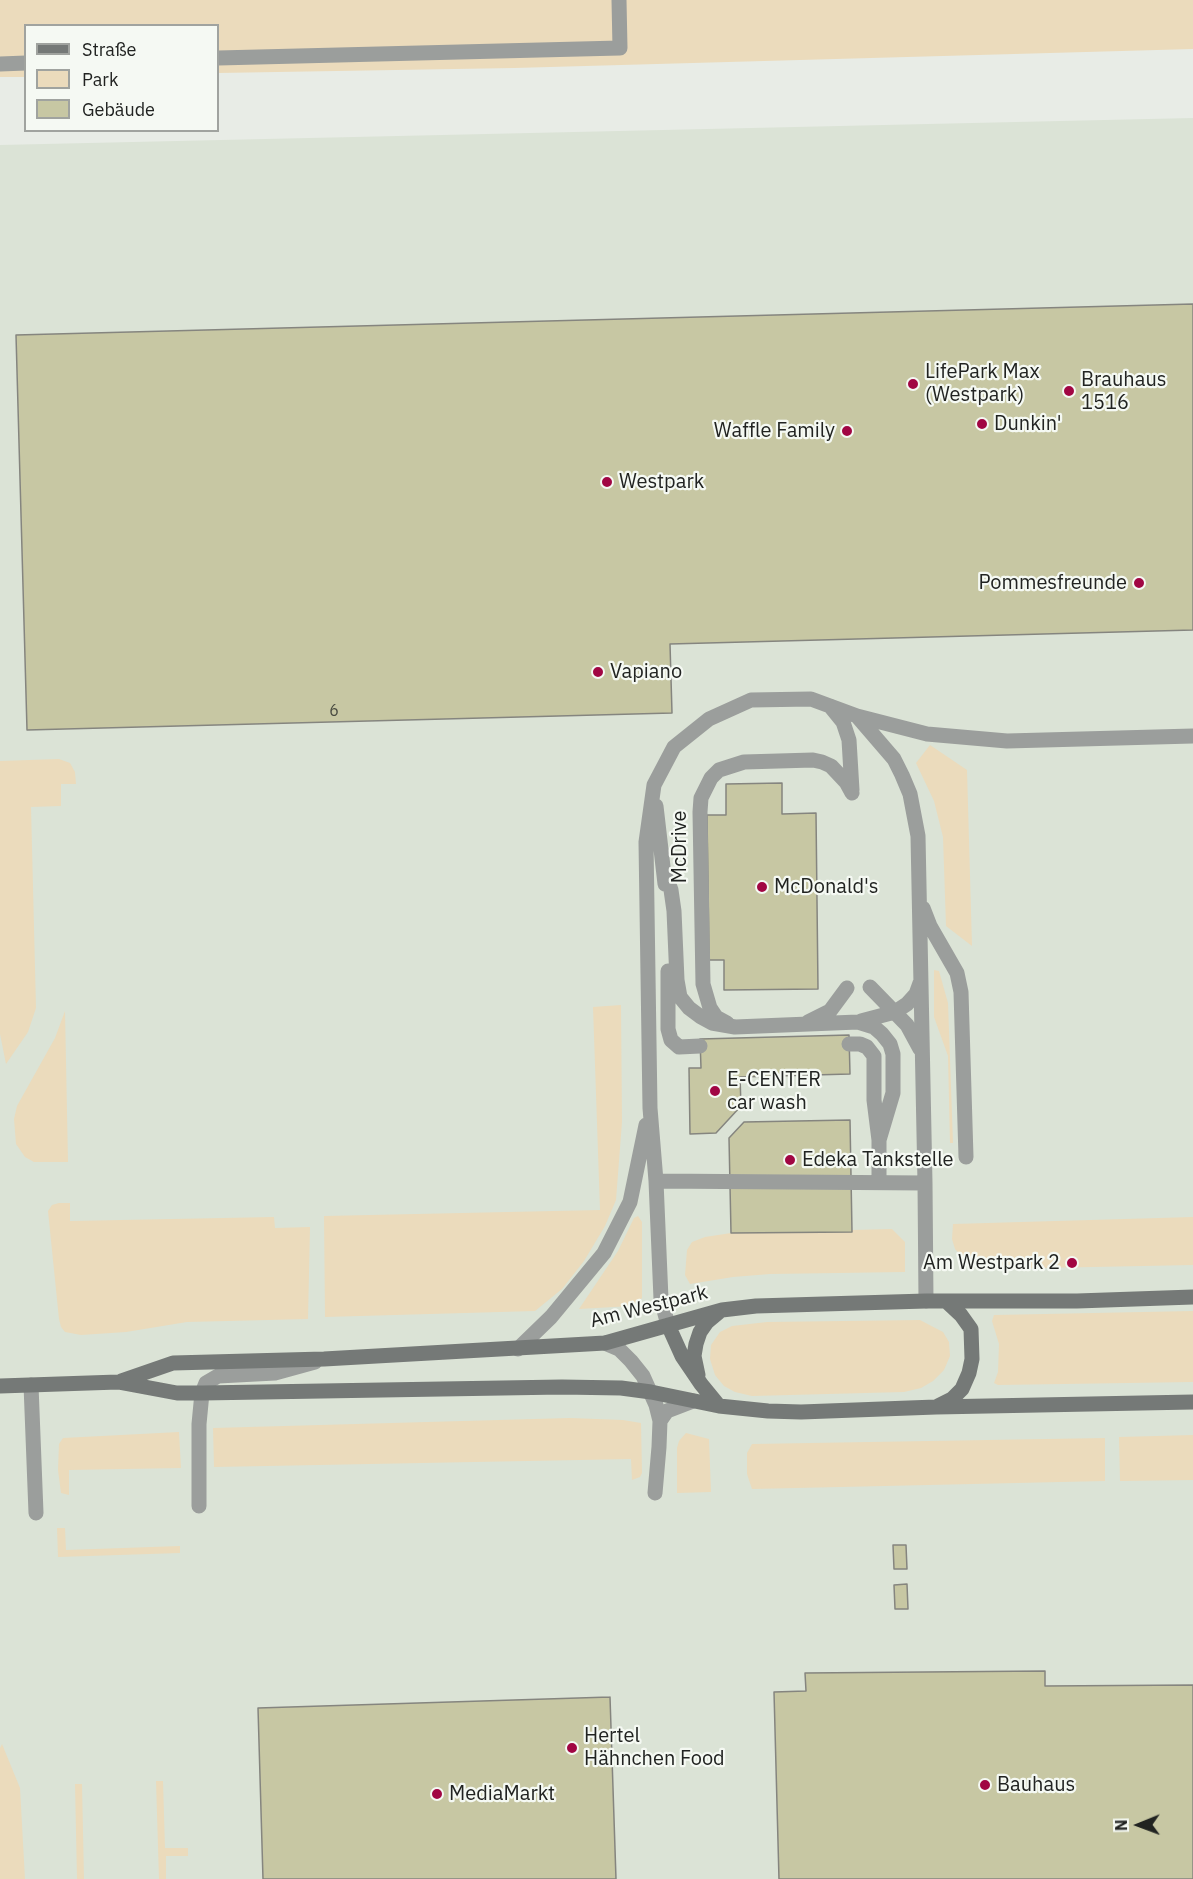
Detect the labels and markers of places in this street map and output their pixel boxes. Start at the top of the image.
place label: LifePark Max (Westpark) [925,360,1040,407]
place label: Brauhaus 1516 [1081,368,1166,415]
marker: LifePark Max (Westpark) [906,377,920,391]
marker: Brauhaus 1516 [1062,384,1076,398]
place label: Dunkin' [994,412,1062,436]
marker: Dunkin' [975,417,989,431]
place label: Waffle Family [714,419,835,443]
marker: Waffle Family [840,424,854,438]
place label: Westpark [619,470,704,494]
marker: Westpark [600,475,614,489]
place label: Pommesfreunde [979,571,1127,595]
marker: Pommesfreunde [1132,576,1146,590]
place label: Vapiano [610,660,682,684]
marker: Vapiano [591,665,605,679]
place label: McDonald's [774,875,879,899]
marker: McDonald's [755,880,769,894]
place label: E-CENTER car wash [727,1068,821,1115]
marker: E-CENTER car wash [708,1084,722,1098]
place label: Edeka Tankstelle [802,1148,954,1172]
marker: Edeka Tankstelle [783,1153,797,1167]
place label: Am Westpark 2 [923,1251,1060,1275]
marker: Am Westpark 2 [1065,1256,1079,1270]
place label: Hertel Hähnchen Food [584,1724,725,1771]
marker: Hertel Hähnchen Food [565,1741,579,1755]
place label: Bauhaus [997,1773,1075,1797]
marker: Bauhaus [978,1778,992,1792]
place label: MediaMarkt [449,1782,555,1806]
marker: MediaMarkt [430,1787,444,1801]

